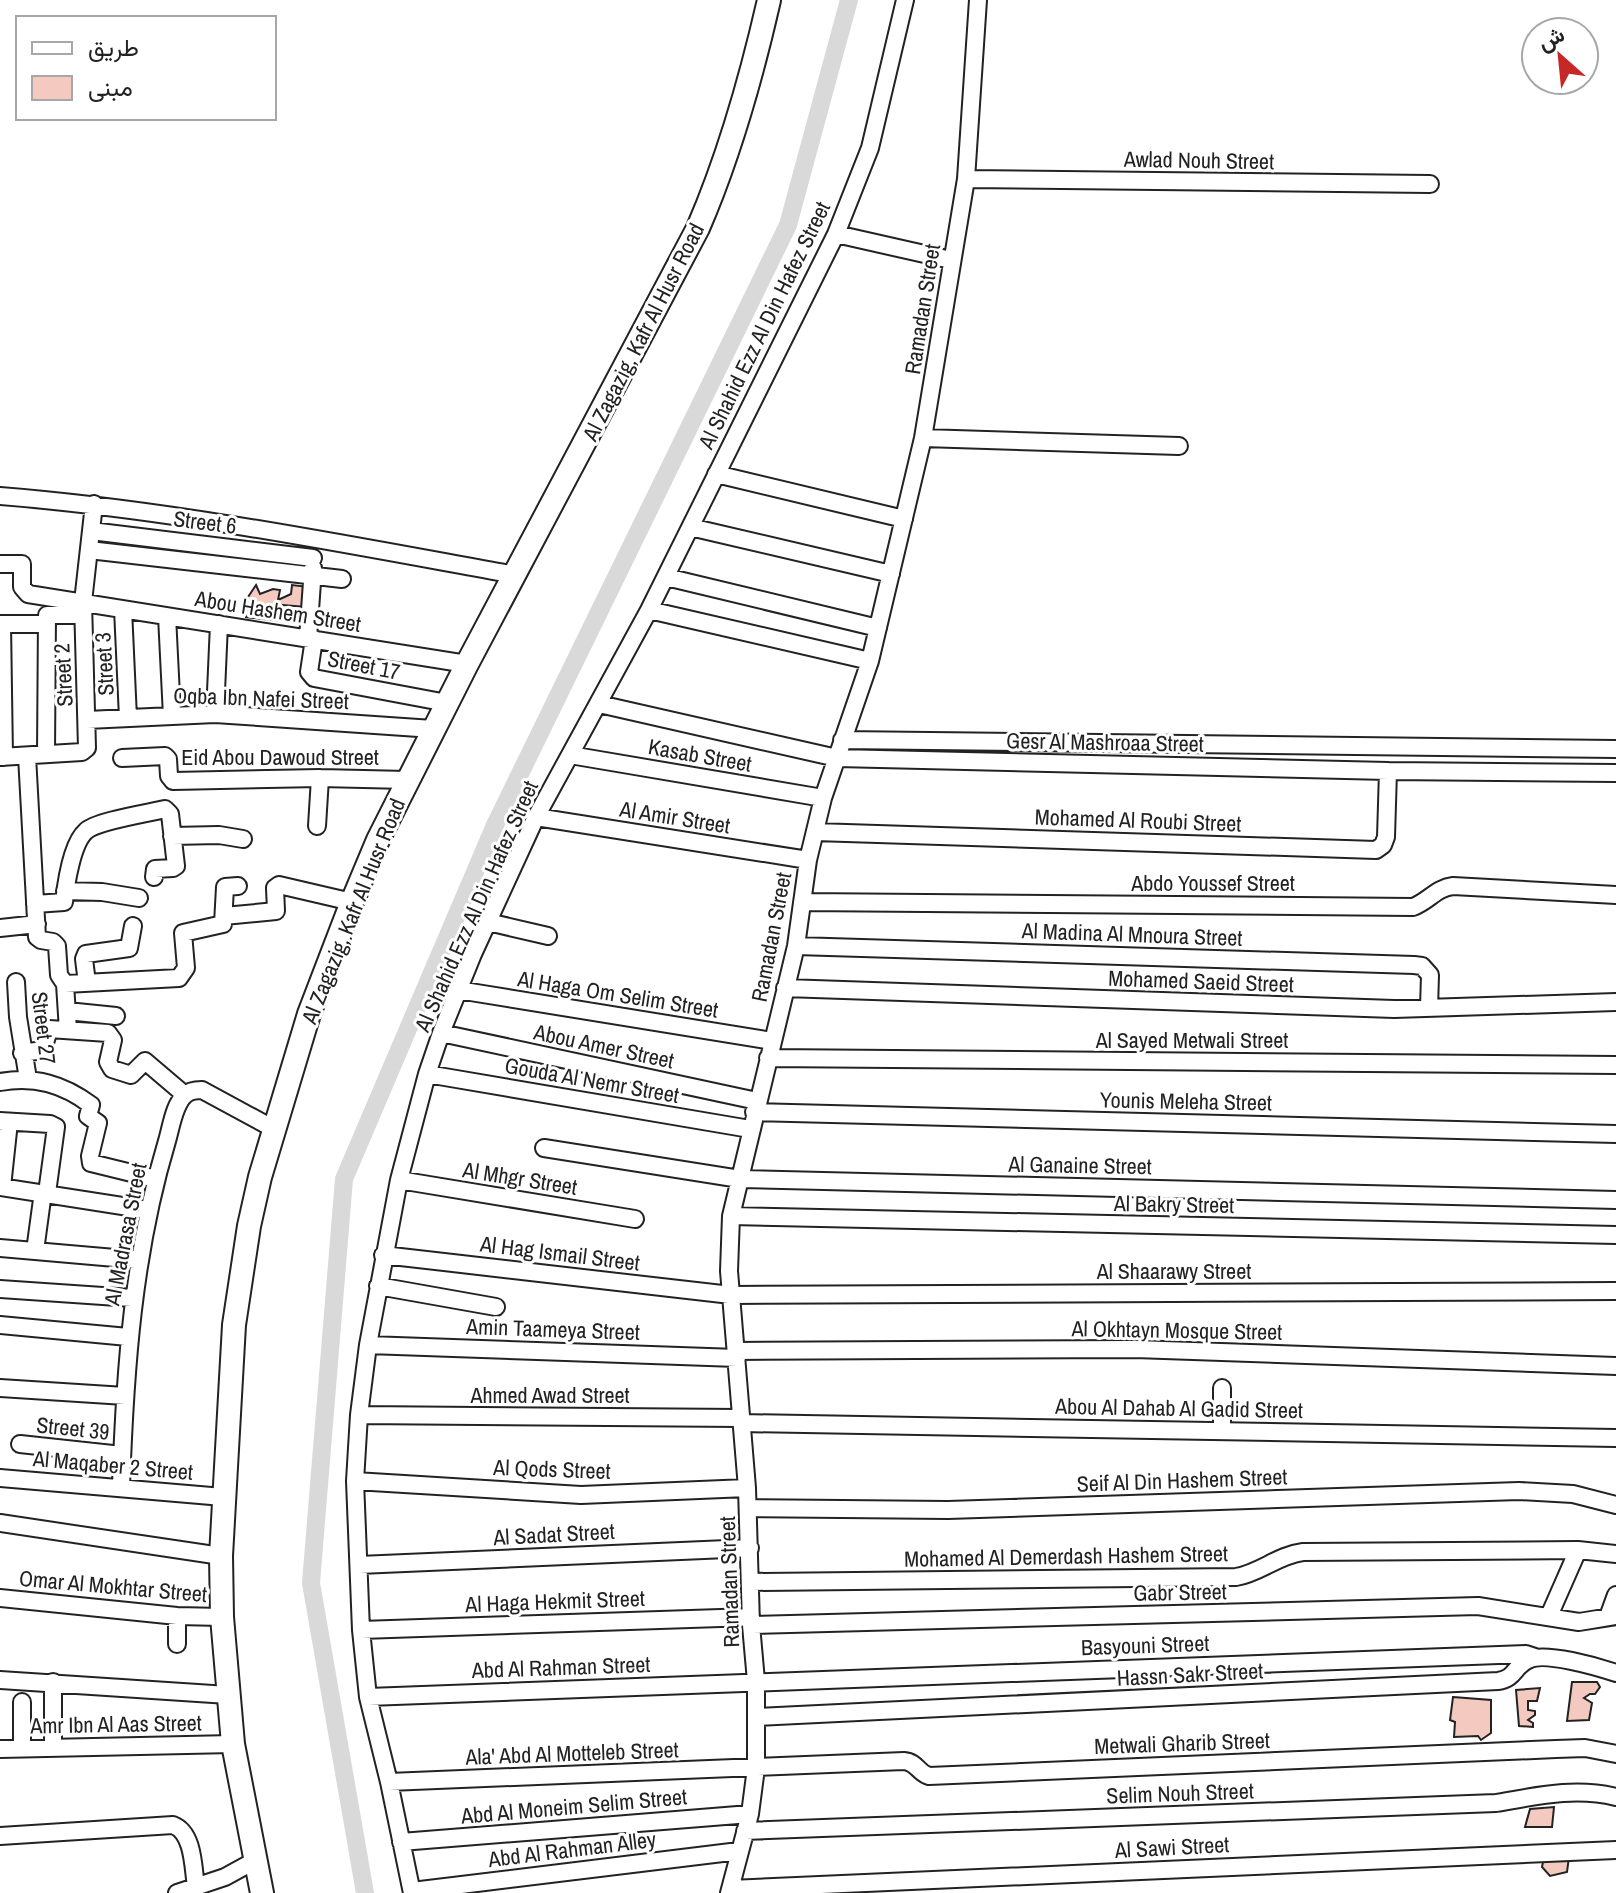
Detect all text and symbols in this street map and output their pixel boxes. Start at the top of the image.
legend [16,16,276,120]
north arrow [1520,16,1600,96]
text: ش [1532,19,1570,58]
text: طريق [88,31,139,63]
text: مبنى [88,71,133,103]
street label: Awlad Nouh Street [1123,144,1274,176]
street label: Al Shahid Ezz Al Din Hafez Street [691,196,837,455]
street label: Al Zagazig, Kafr Al Husr Road [575,218,711,447]
street label: Ramadan Street [897,242,947,376]
street label: Street 6 [172,503,238,541]
street label: Abou Hashem Street [192,583,363,639]
street label: Street 3 [87,632,121,696]
street label: Street 2 [46,643,80,707]
street label: Street 17 [325,643,403,687]
street label: Oqba Ibn Nafei Street [173,680,349,716]
street label: Gesr Al Mashroaa Street [1006,725,1204,759]
street label: Kasab Street [646,731,754,779]
street label: Eid Abou Dawoud Street [181,742,379,772]
street label: Al Shahid Ezz Al Din Hafez Street [407,776,545,1037]
street label: Al Amir Street [617,793,732,841]
street label: Al Zagazig, Kafr Al Husr Road [294,794,412,1029]
street label: Mohamed Al Roubi Street [1034,801,1242,839]
street label: Abdo Youssef Street [1130,868,1295,898]
street label: Ramadan Street [744,870,798,1004]
street label: Al Madina Al Mnoura Street [1020,915,1243,953]
street label: Al Haga Om Selim Street [515,963,720,1025]
street label: Mohamed Saeid Street [1108,963,1294,999]
street label: Street 27 [25,990,63,1066]
street label: Abou Amer Street [530,1016,677,1075]
street label: Al Sayed Metwali Street [1095,1025,1288,1055]
street label: Gouda Al Nemr Street [502,1050,682,1110]
street label: Younis Meleha Street [1100,1085,1272,1117]
street label: Al Ganaine Street [1007,1149,1152,1181]
street label: Al Mhgr Street [460,1154,579,1202]
street label: Al Madrasa Street [96,1160,153,1309]
street label: Al Bakry Street [1113,1188,1234,1220]
street label: Al Hag Ismail Street [478,1228,641,1278]
street label: Al Shaarawy Street [1096,1256,1251,1286]
street label: Amin Taameya Street [465,1311,640,1347]
street label: Al Okhtayn Mosque Street [1070,1313,1283,1347]
street label: Ahmed Awad Street [469,1380,630,1410]
street label: Abou Al Dahab Al Gadid Street [1054,1391,1303,1425]
street label: Street 39 [35,1409,111,1447]
street label: Al Maqaber 2 Street [31,1443,194,1487]
street label: Al Qods Street [492,1452,611,1486]
street label: Seif Al Din Hashem Street [1076,1461,1288,1499]
street label: Al Sadat Street [492,1516,615,1552]
street label: Ramadan Street [712,1516,746,1648]
street label: Mohamed Al Demerdash Hashem Street [904,1538,1228,1574]
street label: Omar Al Mokhtar Street [18,1563,208,1609]
street label: Gabr Street [1133,1576,1227,1608]
street label: Al Haga Hekmit Street [464,1583,645,1619]
street label: Basyouni Street [1080,1628,1210,1662]
street label: Abd Al Rahman Street [470,1649,651,1685]
street label: Hassn Sakr Street [1116,1655,1264,1693]
street label: Amr Ibn Al Aas Street [29,1708,202,1741]
street label: Metwali Gharib Street [1094,1725,1270,1761]
street label: Ala' Abd Al Motteleb Street [464,1734,679,1772]
street label: Selim Nouh Street [1106,1775,1254,1811]
street label: Abd Al Moneim Selim Street [459,1781,688,1831]
street label: Abd Al Rahman Alley [486,1824,657,1874]
street label: Al Sawi Street [1113,1829,1230,1865]

